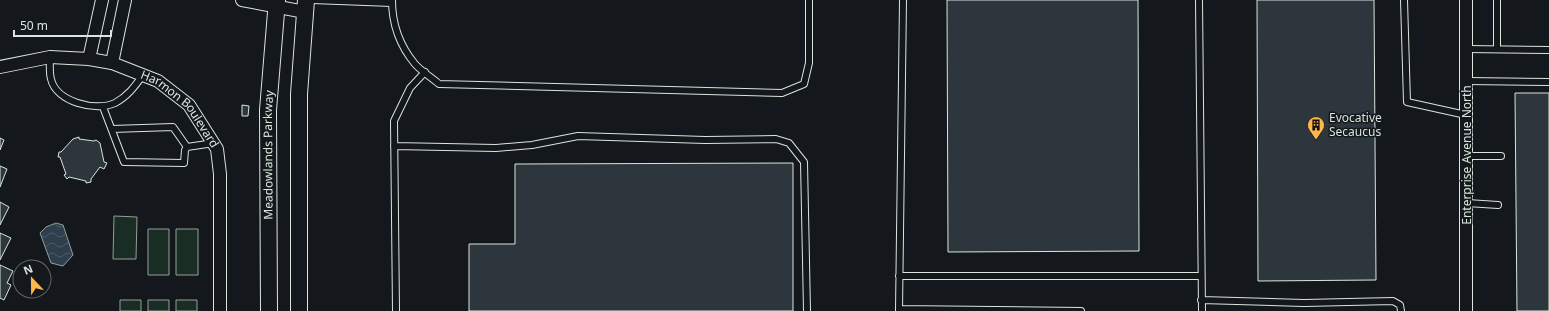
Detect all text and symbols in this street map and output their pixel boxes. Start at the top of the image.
scale bar [14,12,111,38]
text: 50 m [20,17,48,34]
street label: Harmon Boulevard [138,66,223,151]
street label: Enterprise Avenue North [1458,85,1475,225]
street label: Meadowlands Parkway [259,89,278,220]
place label: Evocative Secaucus [1329,109,1382,140]
building icon: Evocative Secaucus [1306,115,1326,140]
north arrow [12,259,52,299]
text: N [21,261,35,278]

